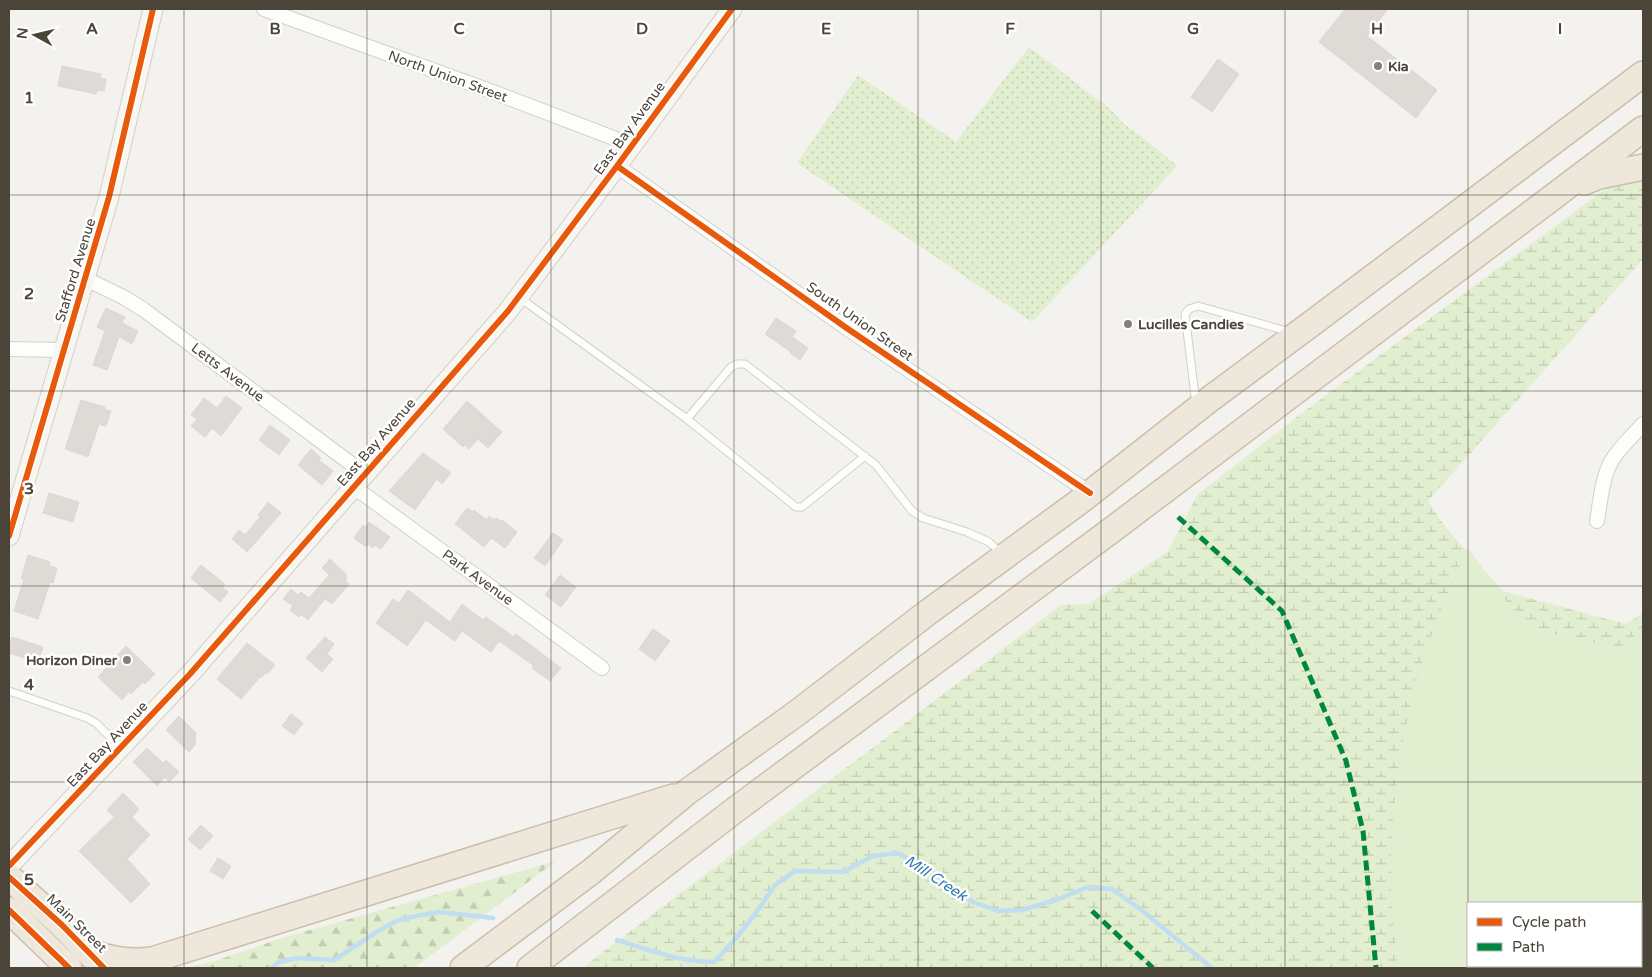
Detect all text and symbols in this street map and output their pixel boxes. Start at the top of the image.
north arrow [10,10,60,60]
text: A [86,19,98,39]
text: B [269,19,281,39]
text: C [453,19,465,39]
text: D [636,19,648,39]
text: E [821,19,831,39]
text: F [1005,19,1015,39]
text: G [1187,19,1199,39]
text: H [1371,19,1383,39]
text: I [1558,19,1562,39]
text: N [13,27,32,40]
street label: North Union Street [386,47,510,106]
place label: Kia [1388,58,1409,75]
marker: Kia [1372,60,1384,72]
street label: East Bay Avenue [590,78,669,178]
text: 1 [24,88,34,108]
street label: Stafford Avenue [52,216,99,324]
street label: South Union Street [803,278,917,365]
text: 2 [24,284,34,304]
place label: Lucilles Candies [1138,316,1244,333]
marker: Lucilles Candies [1122,318,1134,330]
street label: Letts Avenue [188,339,268,405]
street label: East Bay Avenue [334,395,419,490]
text: 3 [24,479,34,499]
street label: Park Avenue [439,546,517,609]
place label: Horizon Diner [26,652,118,669]
marker: Horizon Diner [121,654,133,666]
text: 4 [24,675,34,695]
street label: East Bay Avenue [63,698,152,791]
water label: Mill Creek [902,851,972,906]
text: 5 [24,870,34,890]
street label: Main Street [43,890,111,957]
legend [1467,902,1642,967]
text: Cycle path [1512,913,1586,931]
text: Path [1512,938,1545,956]

